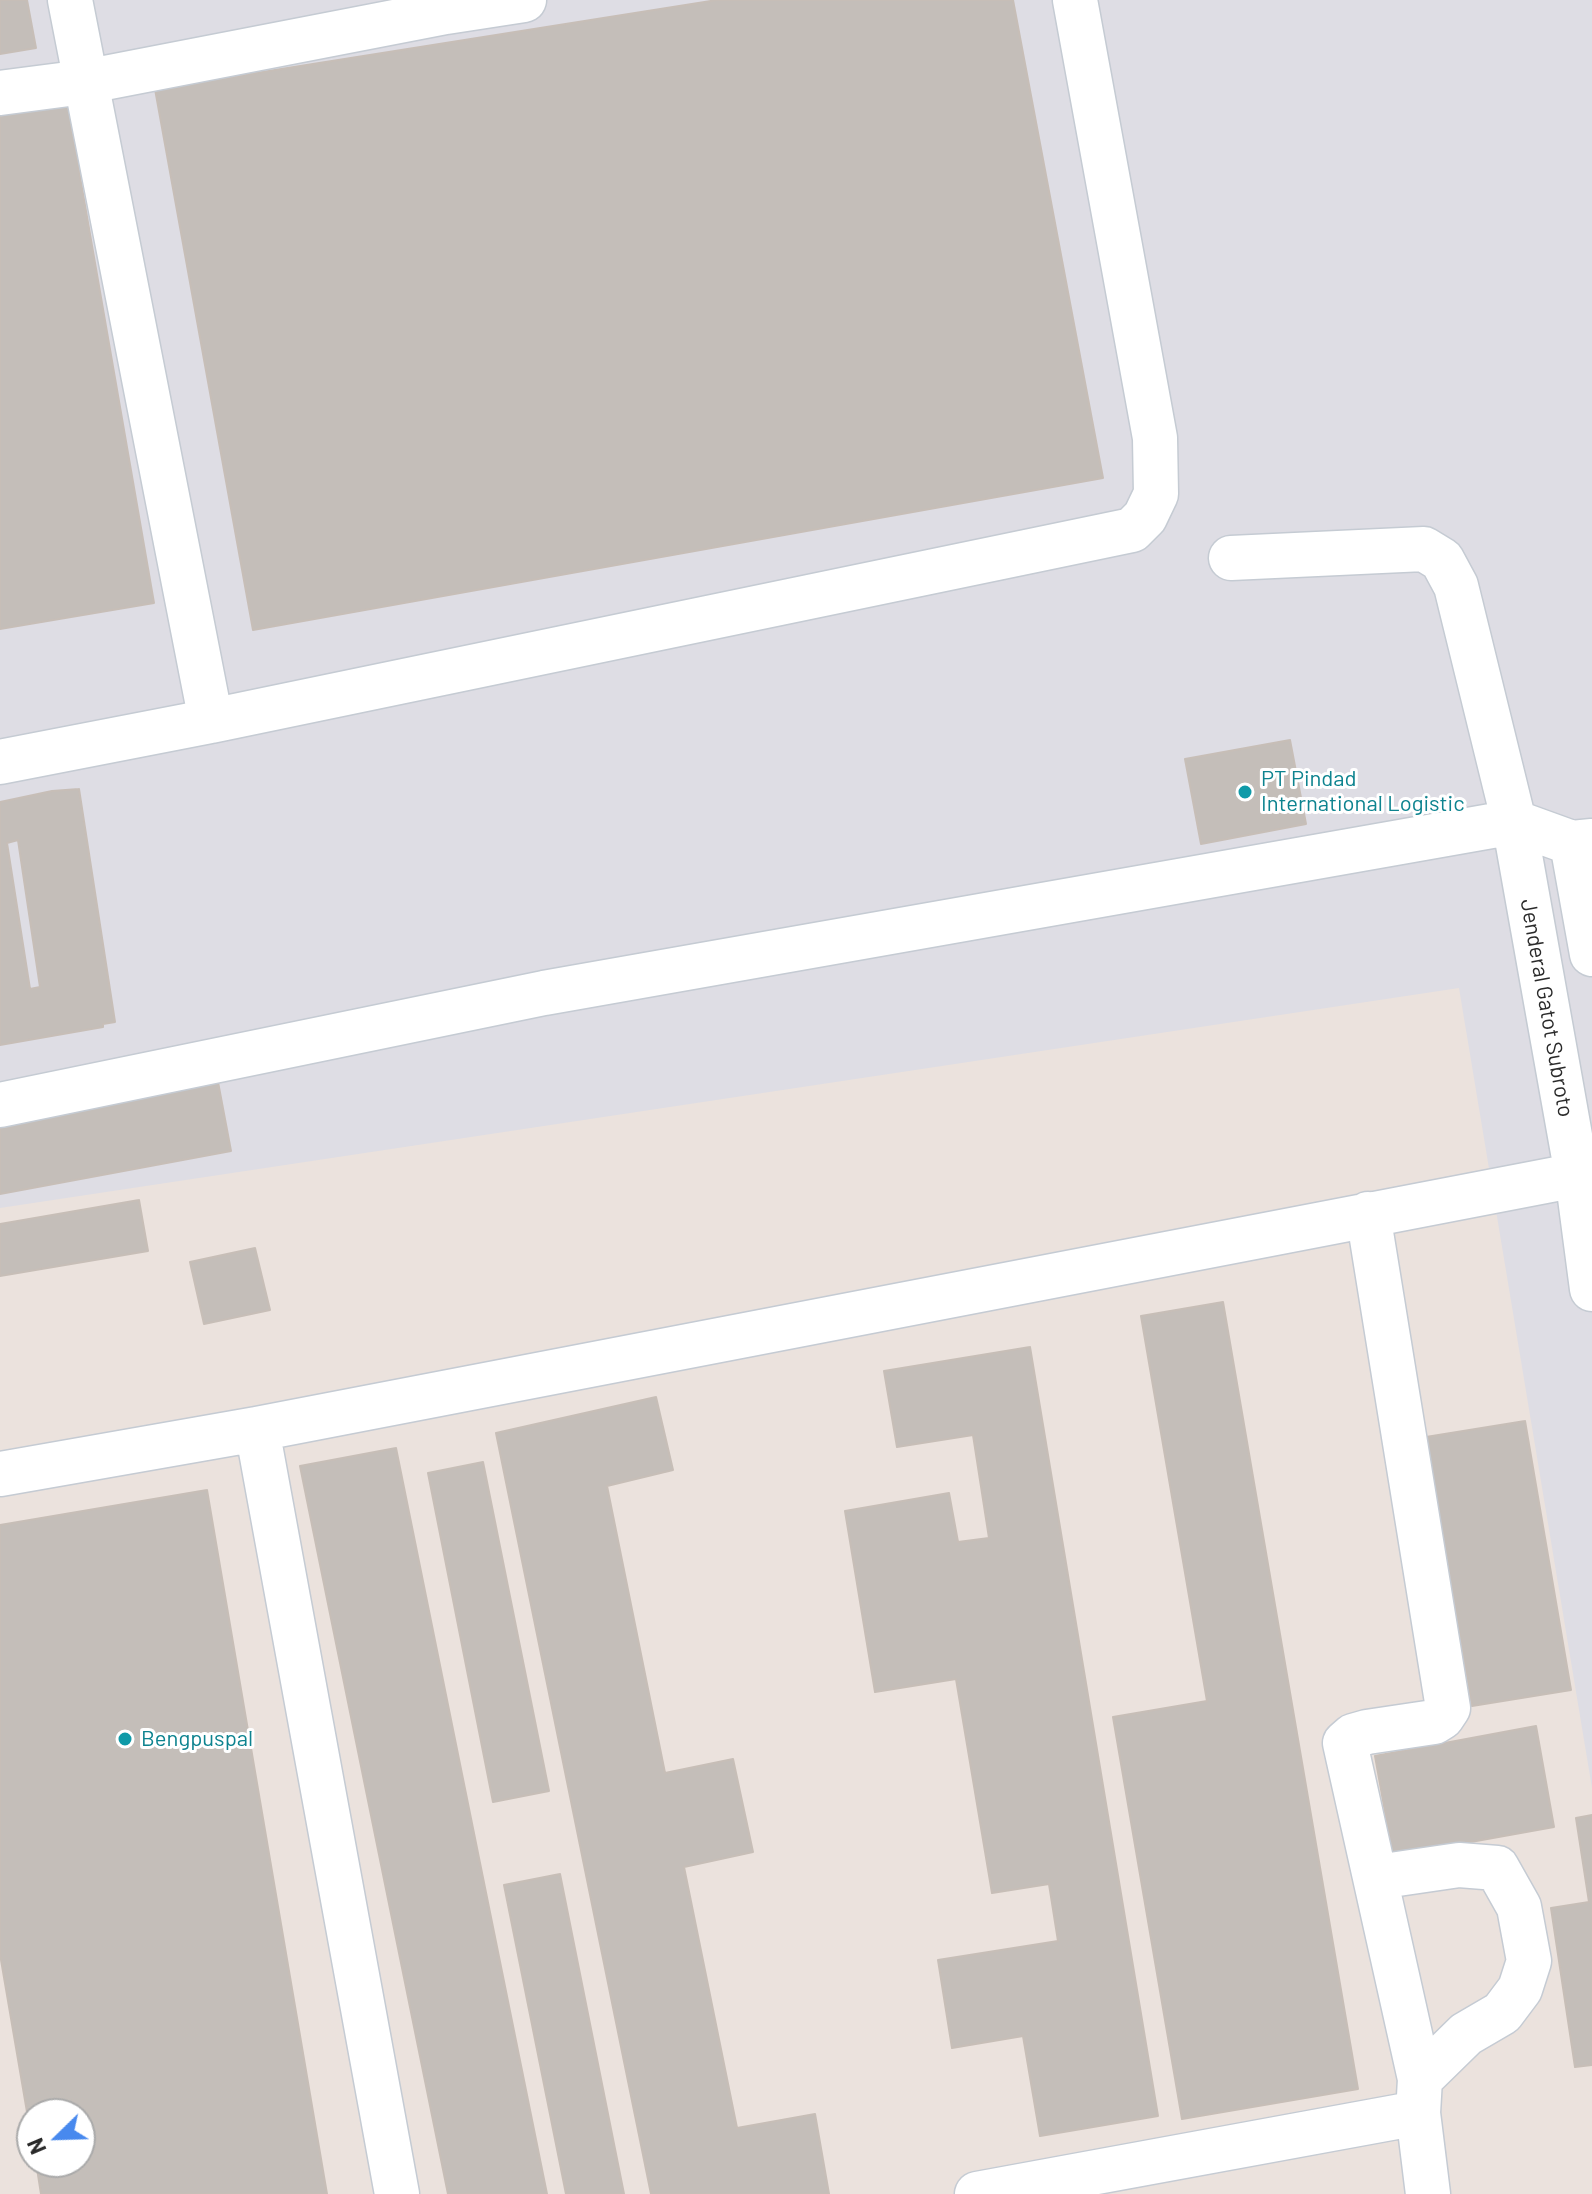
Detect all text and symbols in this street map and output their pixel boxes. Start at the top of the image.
place label: PT Pindad International Logistic [1261,766,1465,818]
marker: PT Pindad International Logistic [1236,783,1254,801]
street label: Jenderal Gatot Subroto [1515,897,1579,1119]
place label: Bengpuspal [141,1726,253,1752]
marker: Bengpuspal [116,1730,134,1748]
north arrow [16,2098,96,2178]
text: N [21,2135,51,2158]

